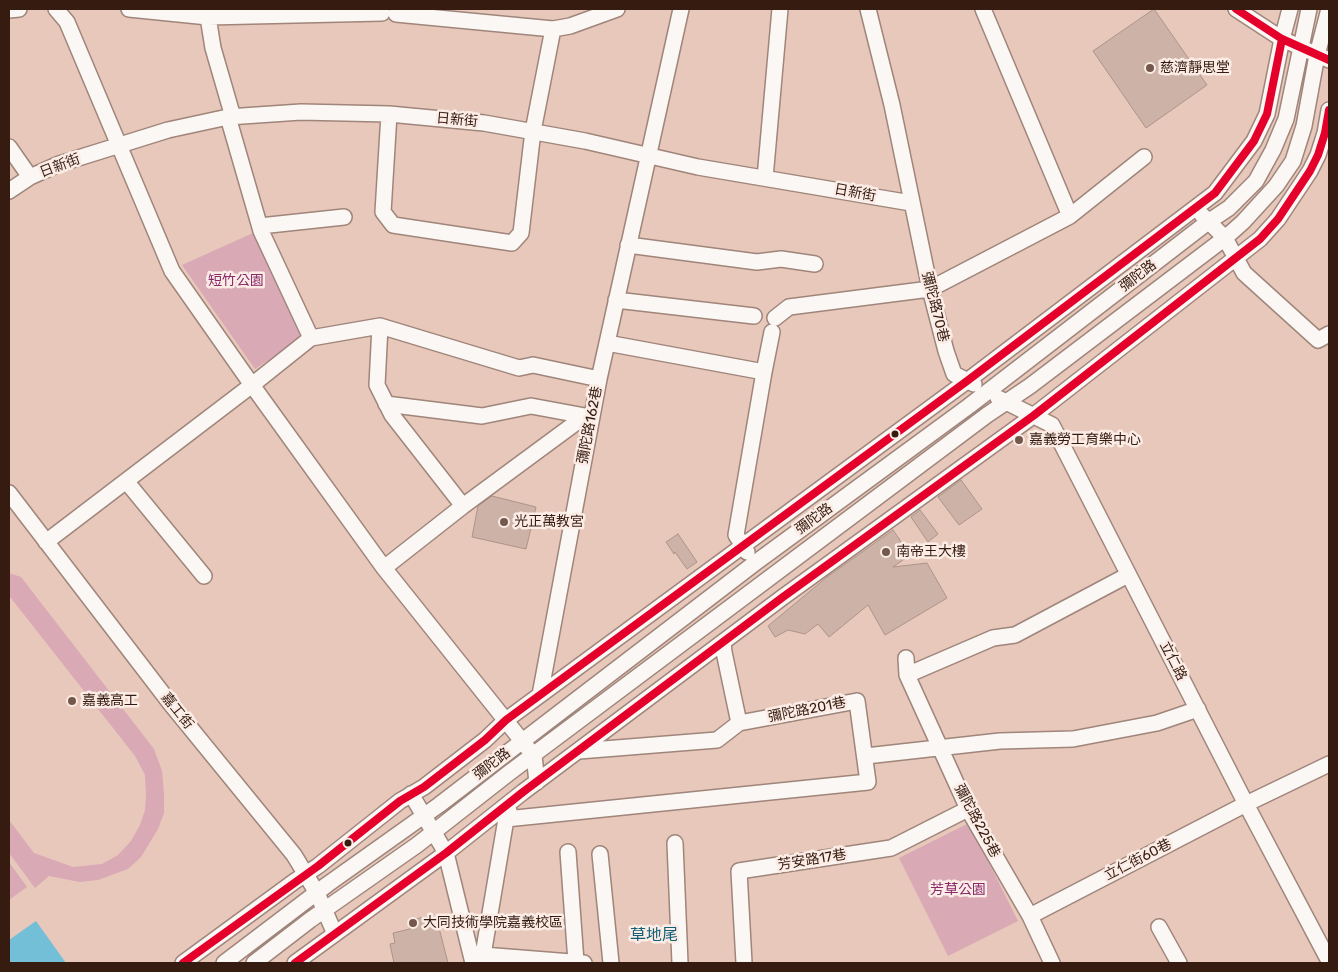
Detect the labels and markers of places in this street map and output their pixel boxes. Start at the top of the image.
place label: 慈濟靜思堂 [1160,60,1230,76]
marker: 慈濟靜思堂 [1144,62,1156,74]
unlabelled marker [890,429,900,439]
place label: 嘉義勞工育樂中心 [1029,432,1141,448]
marker: 嘉義勞工育樂中心 [1013,434,1025,446]
place label: 光正萬教宮 [514,514,584,530]
marker: 光正萬教宮 [498,516,510,528]
place label: 南帝王大樓 [896,544,966,560]
marker: 南帝王大樓 [880,546,892,558]
place label: 嘉義高工 [82,693,138,709]
marker: 嘉義高工 [66,695,78,707]
unlabelled marker [343,838,353,848]
place label: 大同技術學院嘉義校區 [423,915,563,931]
marker: 大同技術學院嘉義校區 [407,917,419,929]

